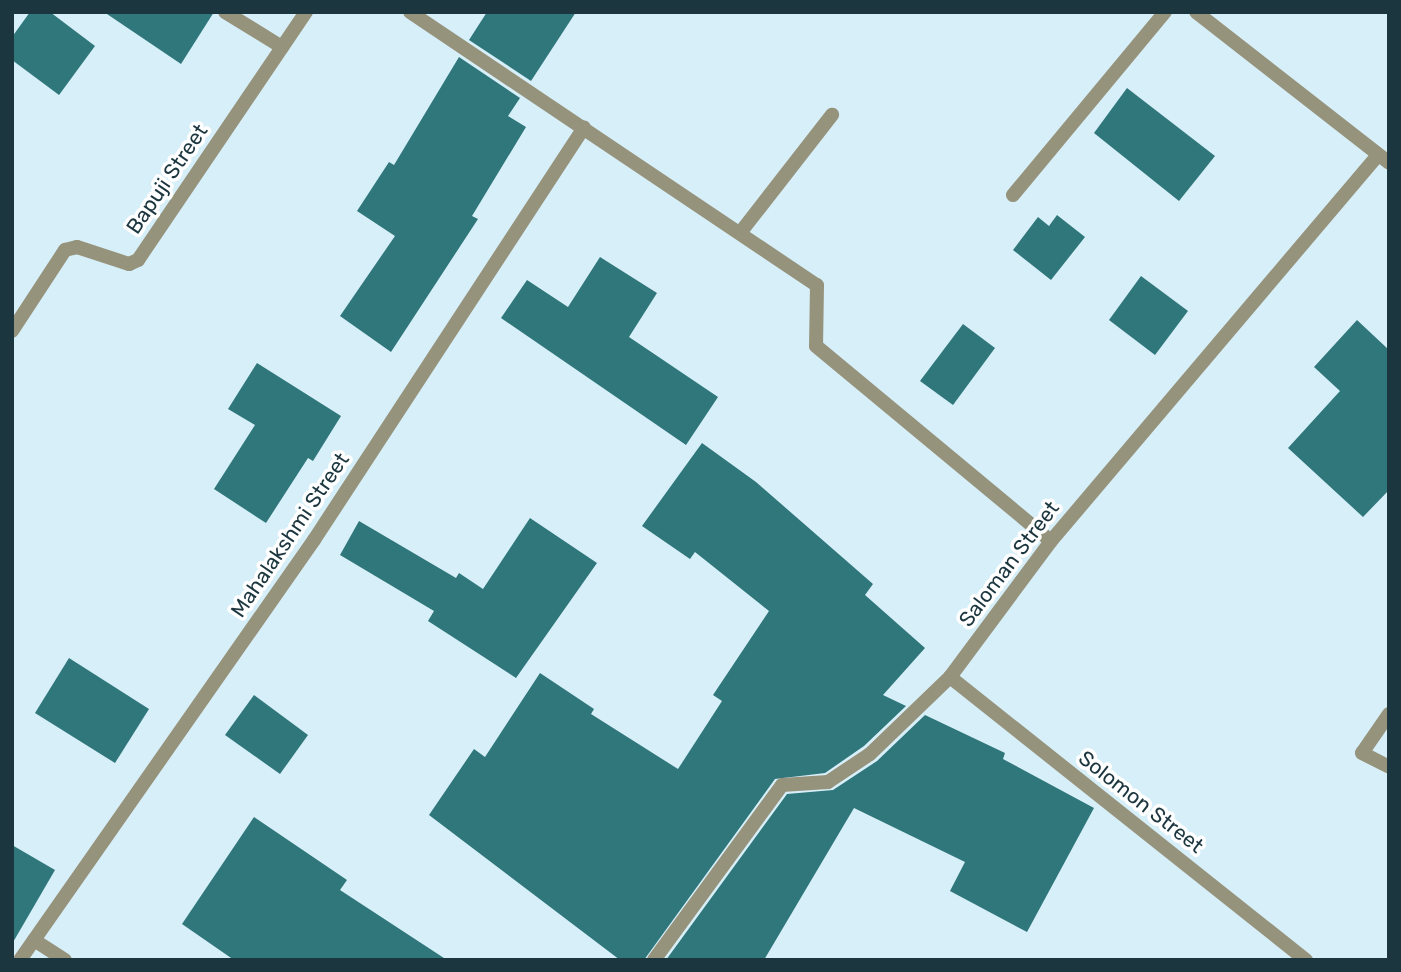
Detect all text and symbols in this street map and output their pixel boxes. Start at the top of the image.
street label: Bapuji Street [121,119,213,239]
street label: Mahalakshmi Street [226,448,354,622]
street label: Saloman Street [954,496,1064,632]
street label: Solomon Street [1074,745,1208,859]

